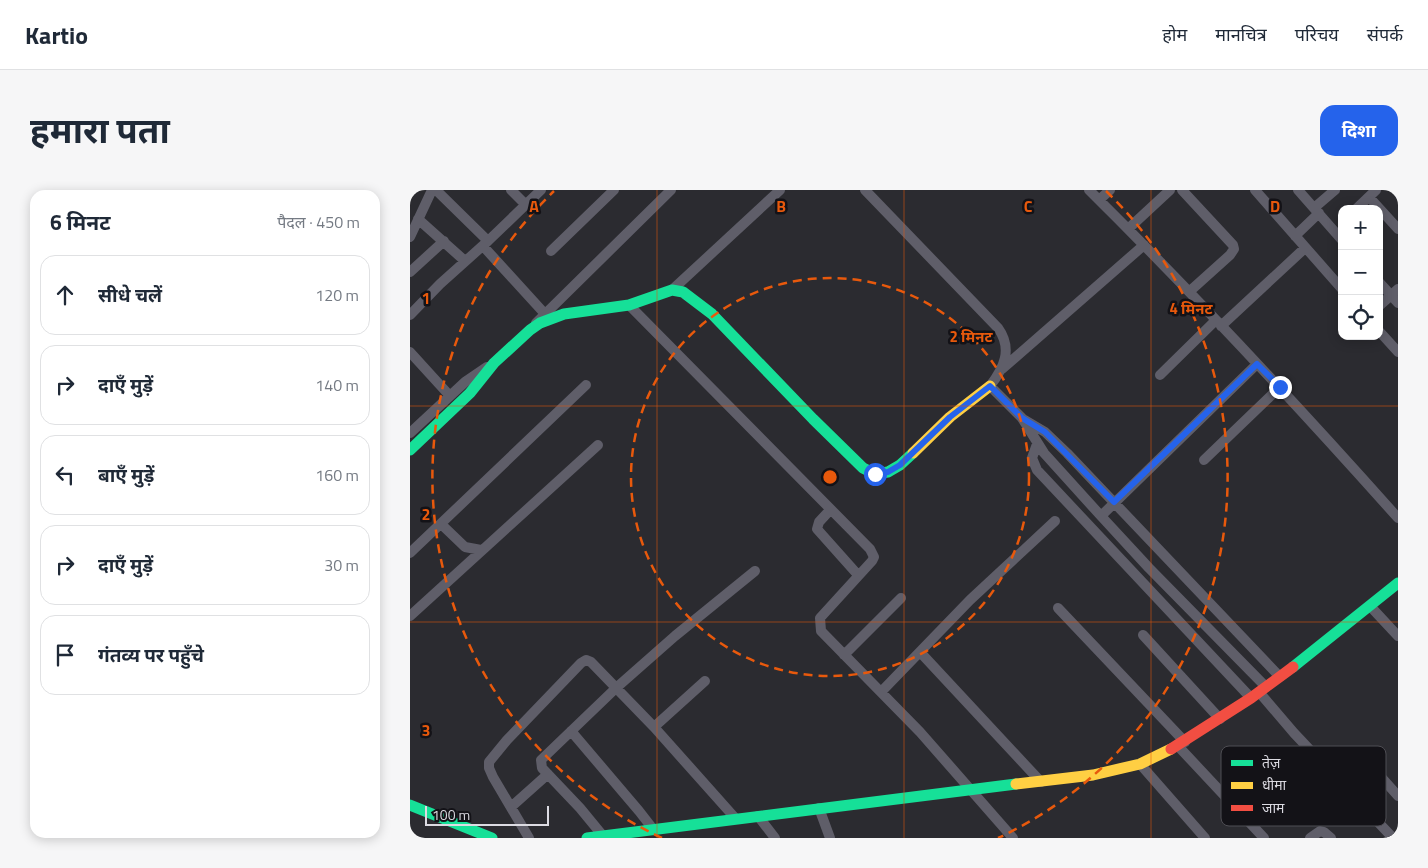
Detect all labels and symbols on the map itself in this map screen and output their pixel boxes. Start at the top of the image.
text: A [529,194,539,218]
text: B [776,194,786,218]
text: C [1024,194,1033,218]
text: D [1270,194,1280,218]
text: 1 [422,286,430,310]
text: 4 मिनट [1169,297,1214,320]
text: 2 मिनट [949,325,994,348]
route end [1269,376,1292,399]
route start [864,463,887,486]
centre of rings [821,468,839,486]
text: 2 [422,502,430,526]
text: 3 [422,718,430,742]
legend [1221,746,1386,826]
text: तेज़ [1262,752,1281,773]
text: धीमा [1262,774,1287,795]
text: जाम [1262,797,1285,818]
scale bar [425,803,549,826]

